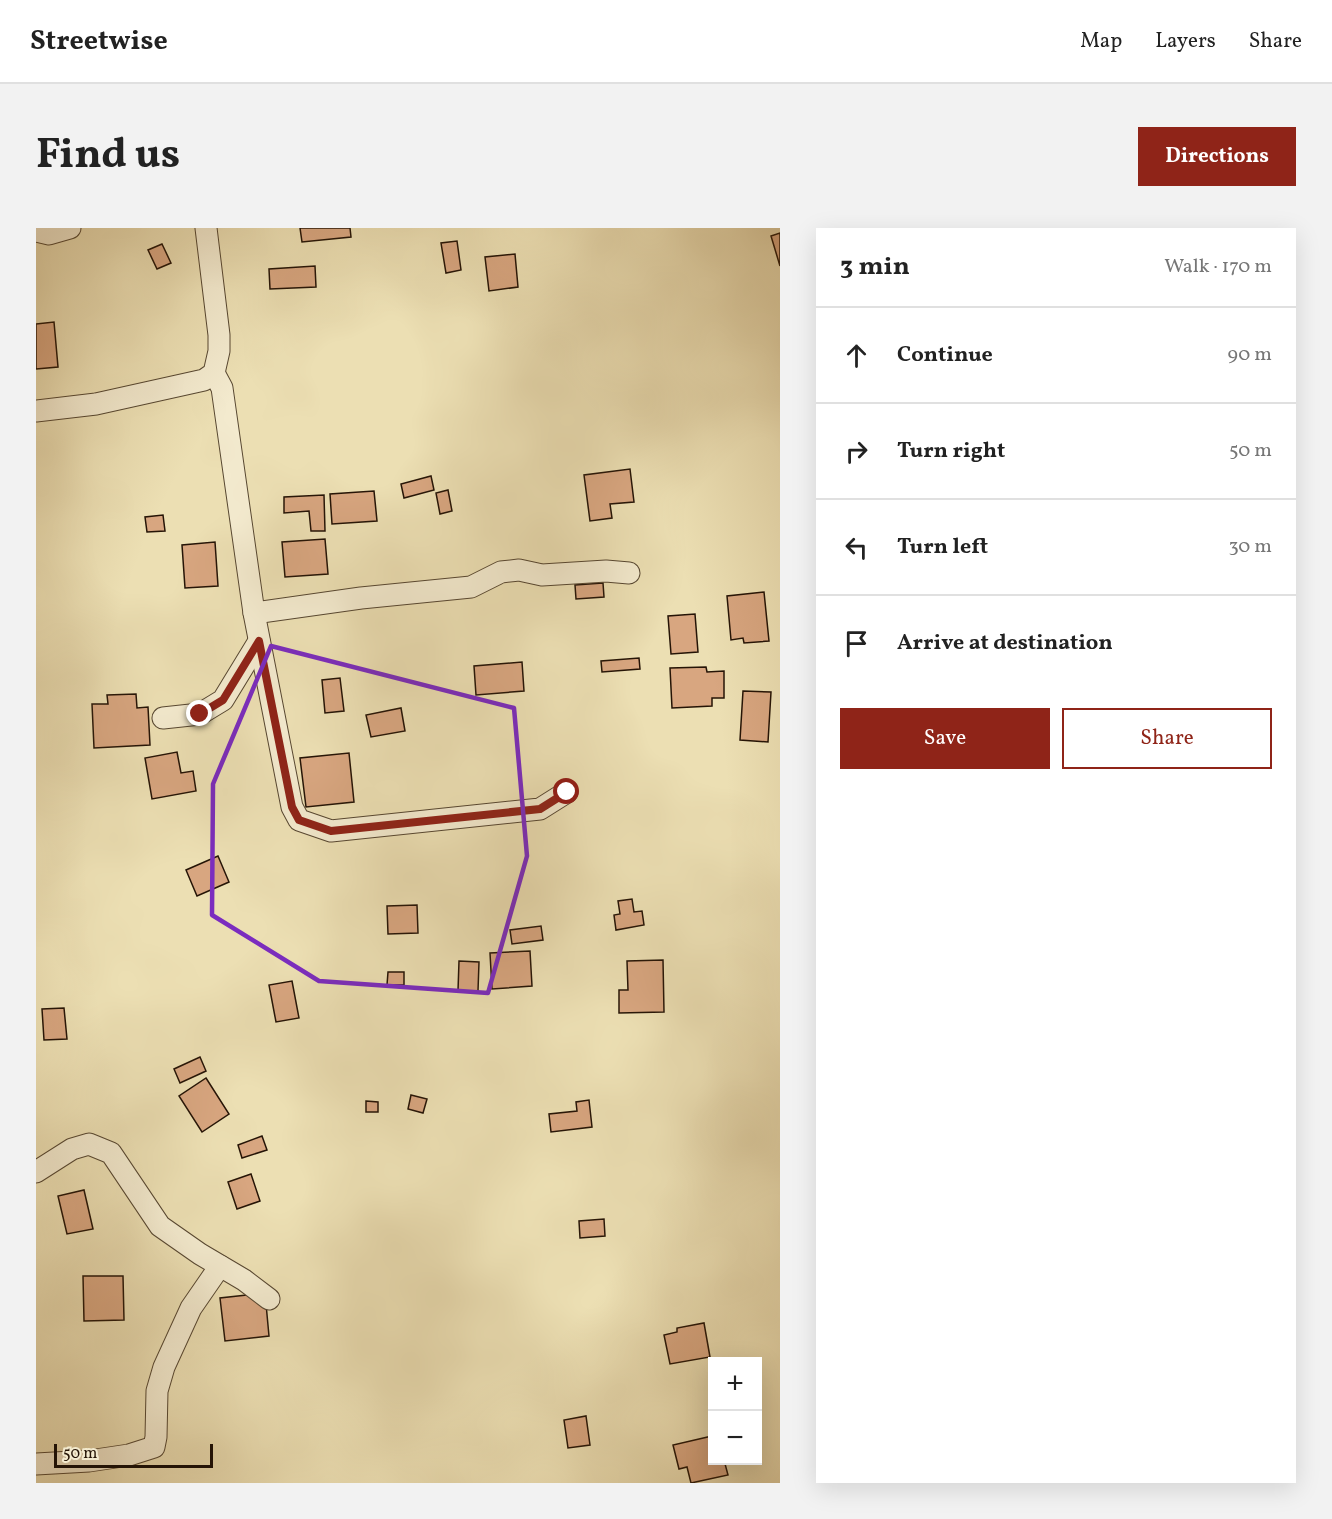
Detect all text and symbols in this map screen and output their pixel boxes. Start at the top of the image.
text: Streetwise [30,22,168,61]
text: Map [1080,27,1122,56]
text: Layers [1155,27,1216,56]
text: Share [1249,27,1302,56]
text: Find us [36,127,180,186]
button: Directions [1138,127,1296,186]
text: 3 min [840,249,910,285]
text: Walk · 170 m [1164,253,1272,281]
icon: ahead [840,339,873,372]
text: Continue [897,340,993,371]
text: 90 m [1228,341,1272,369]
icon: right [840,435,873,468]
text: Turn right [897,436,1005,467]
text: 50 m [1229,437,1272,465]
icon: left [840,531,873,564]
text: Turn left [897,532,988,563]
text: 30 m [1228,533,1272,561]
icon: arrive [840,627,873,660]
text: Arrive at destination [897,628,1113,659]
route end [186,700,212,726]
button: Save [840,708,1050,769]
button: Share [1062,708,1272,769]
route start [553,778,579,804]
map controls [708,1357,762,1465]
button: + [708,1357,762,1411]
button: − [708,1411,762,1465]
scale bar [54,1441,213,1468]
text: 50 m [63,1443,97,1465]

